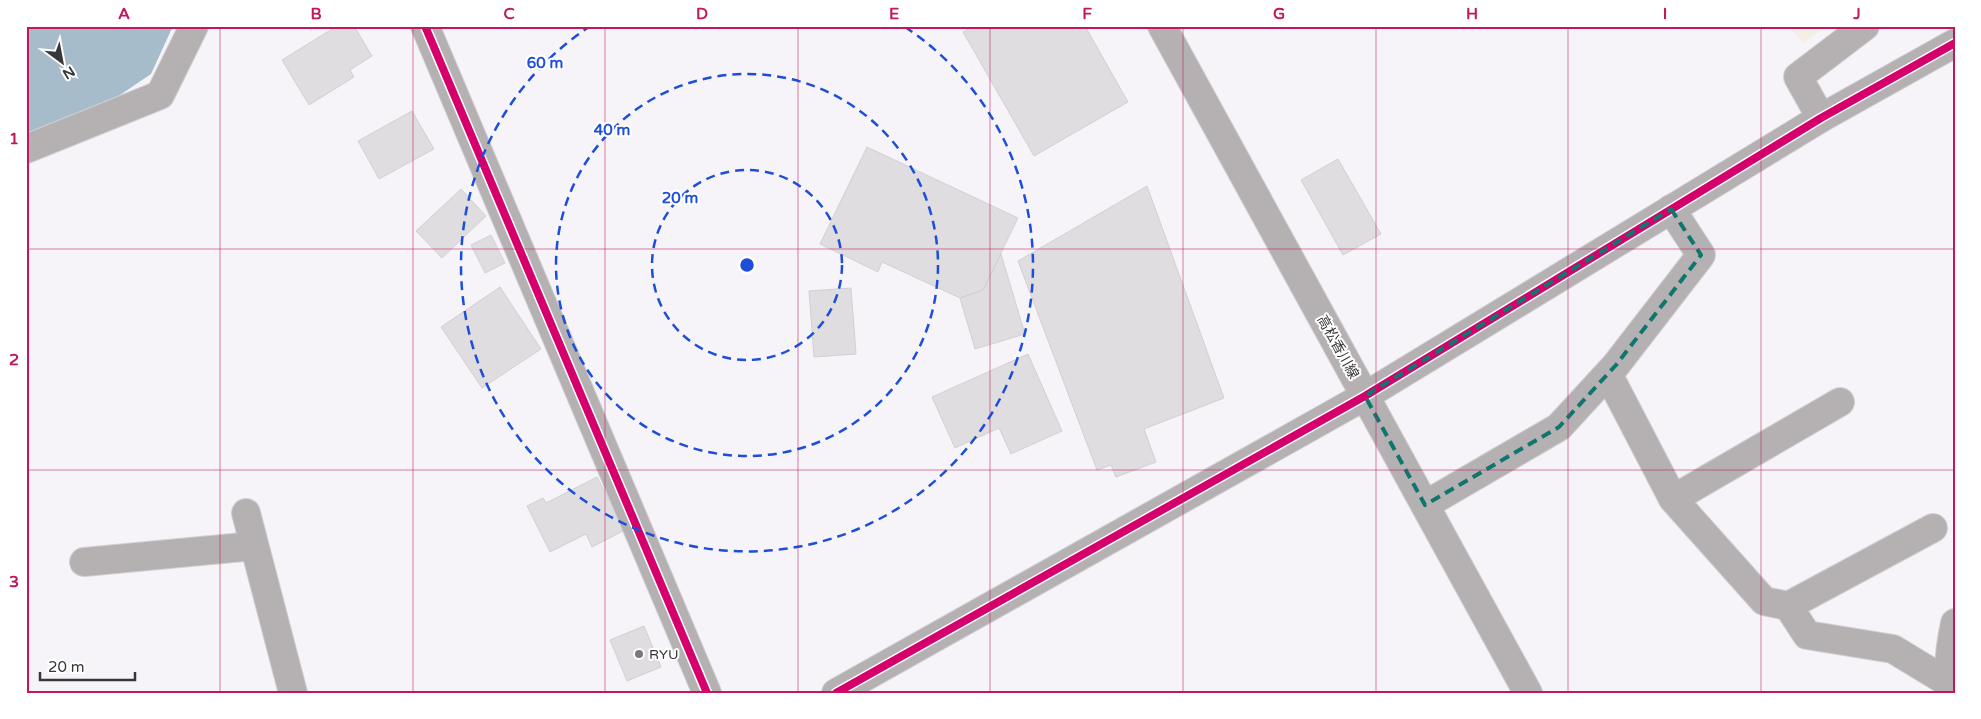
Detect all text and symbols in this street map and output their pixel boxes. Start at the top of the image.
text: A [118,4,130,24]
text: B [310,4,322,24]
text: C [503,4,515,24]
text: D [696,4,708,24]
text: E [889,4,899,24]
text: F [1082,4,1092,24]
text: G [1273,4,1285,24]
text: H [1466,4,1478,24]
text: I [1663,4,1667,24]
text: J [1852,4,1861,24]
north arrow [38,38,88,88]
text: 60 m [527,54,563,72]
text: N [59,62,78,83]
text: 40 m [594,121,630,139]
text: 1 [9,129,19,149]
text: 20 m [662,189,698,207]
centre of rings [738,256,756,274]
street label: 高松香川線 [1314,312,1362,382]
text: 2 [9,350,19,370]
text: 3 [9,572,19,592]
place label: RYU [649,646,679,663]
marker: RYU [633,648,645,660]
scale bar [40,649,135,681]
text: 20 m [48,658,85,676]

